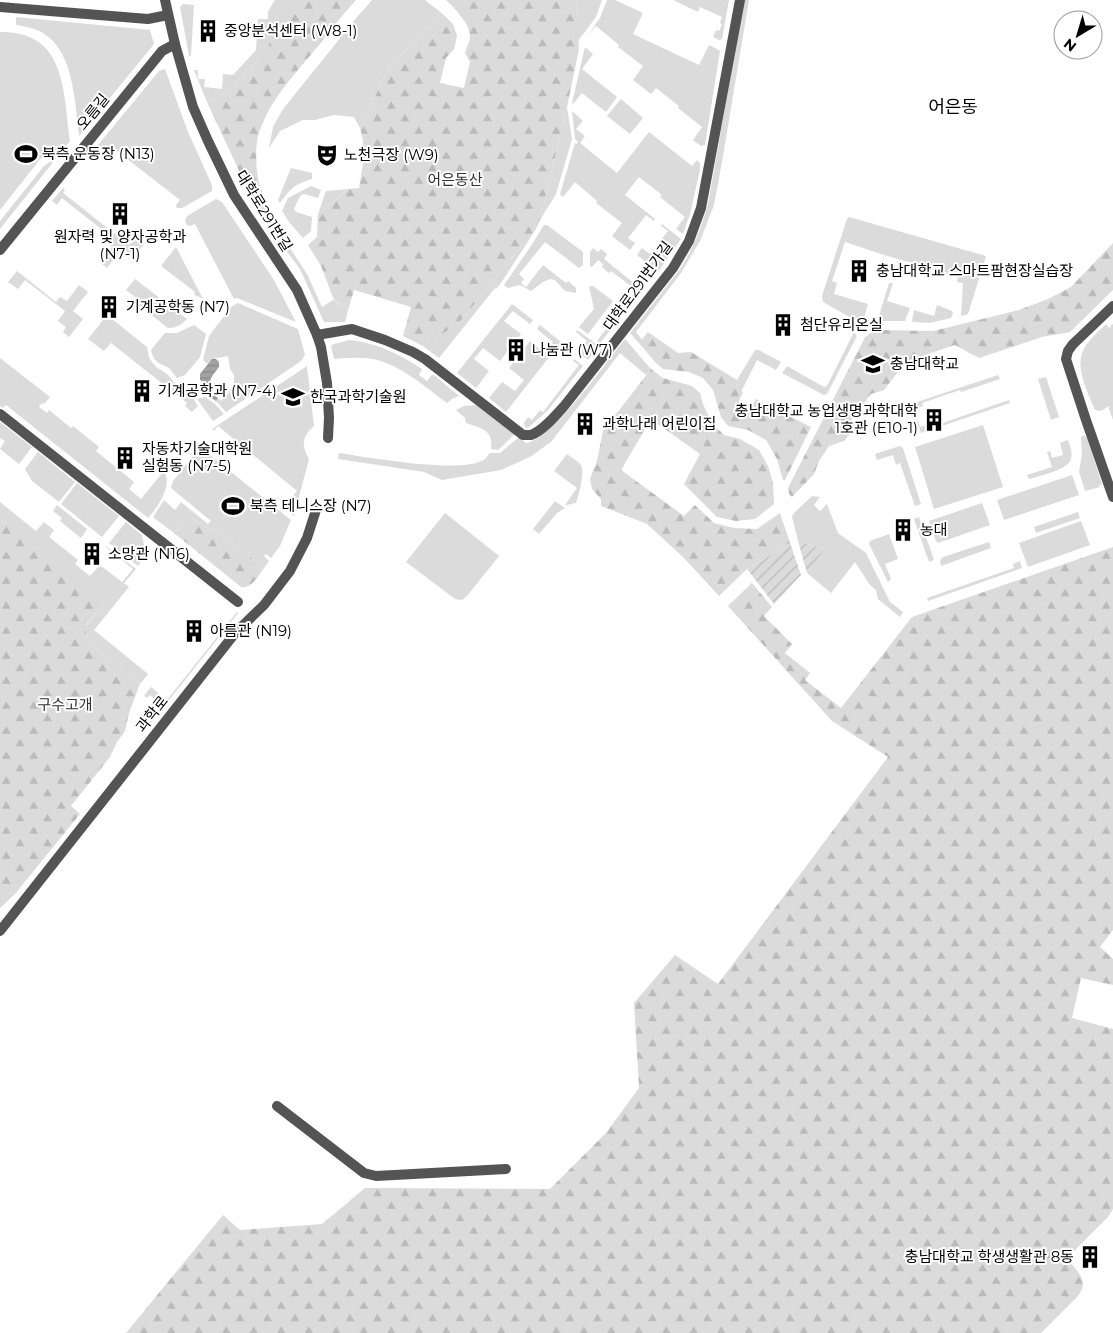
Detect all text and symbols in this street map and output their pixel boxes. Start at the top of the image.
north arrow [1053,10,1103,60]
building icon: 중앙분석센터 (W8-1) [195,18,221,44]
place label: 중앙분석센터 (W8-1) [224,21,357,40]
text: N [1060,35,1080,56]
street label: 오름길 [72,90,113,134]
district label: 어은동 [928,96,978,118]
sports icon: 북측 운동장 (N13) [13,141,39,167]
theatre icon: 노천극장 (W9) [314,142,340,168]
place label: 북측 운동장 (N13) [42,144,155,163]
place label: 노천극장 (W9) [344,145,439,164]
street label: 대학로291번길 [232,167,297,255]
park label: 어은동산 [427,170,483,189]
building icon: 원자력 및 양자공학과 (N7-1) [107,201,133,227]
place label: 원자력 및 양자공학과 (N7-1) [54,227,186,263]
street label: 대학로291번가길 [599,237,676,334]
building icon: 충남대학교 스마트팜현장실습장 [846,258,872,284]
place label: 충남대학교 스마트팜현장실습장 [876,261,1073,280]
building icon: 기계공학동 (N7) [96,294,122,320]
place label: 기계공학동 (N7) [126,297,230,316]
building icon: 첨단유리온실 [770,312,796,338]
place label: 첨단유리온실 [800,315,883,334]
building icon: 나눔관 (W7) [503,337,529,363]
place label: 나눔관 (W7) [532,340,613,359]
school or university icon: 충남대학교 [860,351,886,377]
place label: 충남대학교 [890,354,959,373]
building icon: 기계공학과 (N7-4) [129,378,155,404]
place label: 기계공학과 (N7-4) [158,381,277,400]
school or university icon: 한국과학기술원 [280,384,306,410]
place label: 한국과학기술원 [310,387,407,406]
place label: 충남대학교 농업생명과학대학 1호관 (E10-1) [735,401,918,437]
building icon: 충남대학교 농업생명과학대학 1호관 (E10-1) [921,407,947,433]
building icon: 과학나래 어린이집 [572,411,598,437]
place label: 과학나래 어린이집 [602,414,716,433]
place label: 자동차기술대학원 실험동 (N7-5) [142,439,252,475]
building icon: 자동차기술대학원 실험동 (N7-5) [112,445,138,471]
sports icon: 북측 테니스장 (N7) [220,493,246,519]
place label: 북측 테니스장 (N7) [250,496,372,515]
building icon: 농대 [890,517,916,543]
place label: 농대 [920,520,948,539]
building icon: 소망관 (N16) [79,541,105,567]
place label: 소망관 (N16) [108,544,190,563]
building icon: 아름관 (N19) [181,618,207,644]
place label: 아름관 (N19) [210,621,292,640]
street label: 과학로 [131,692,172,736]
park label: 구수고개 [37,695,93,714]
building icon: 충남대학교 학생생활관 8동 [1077,1244,1103,1270]
place label: 충남대학교 학생생활관 8동 [905,1247,1074,1266]

